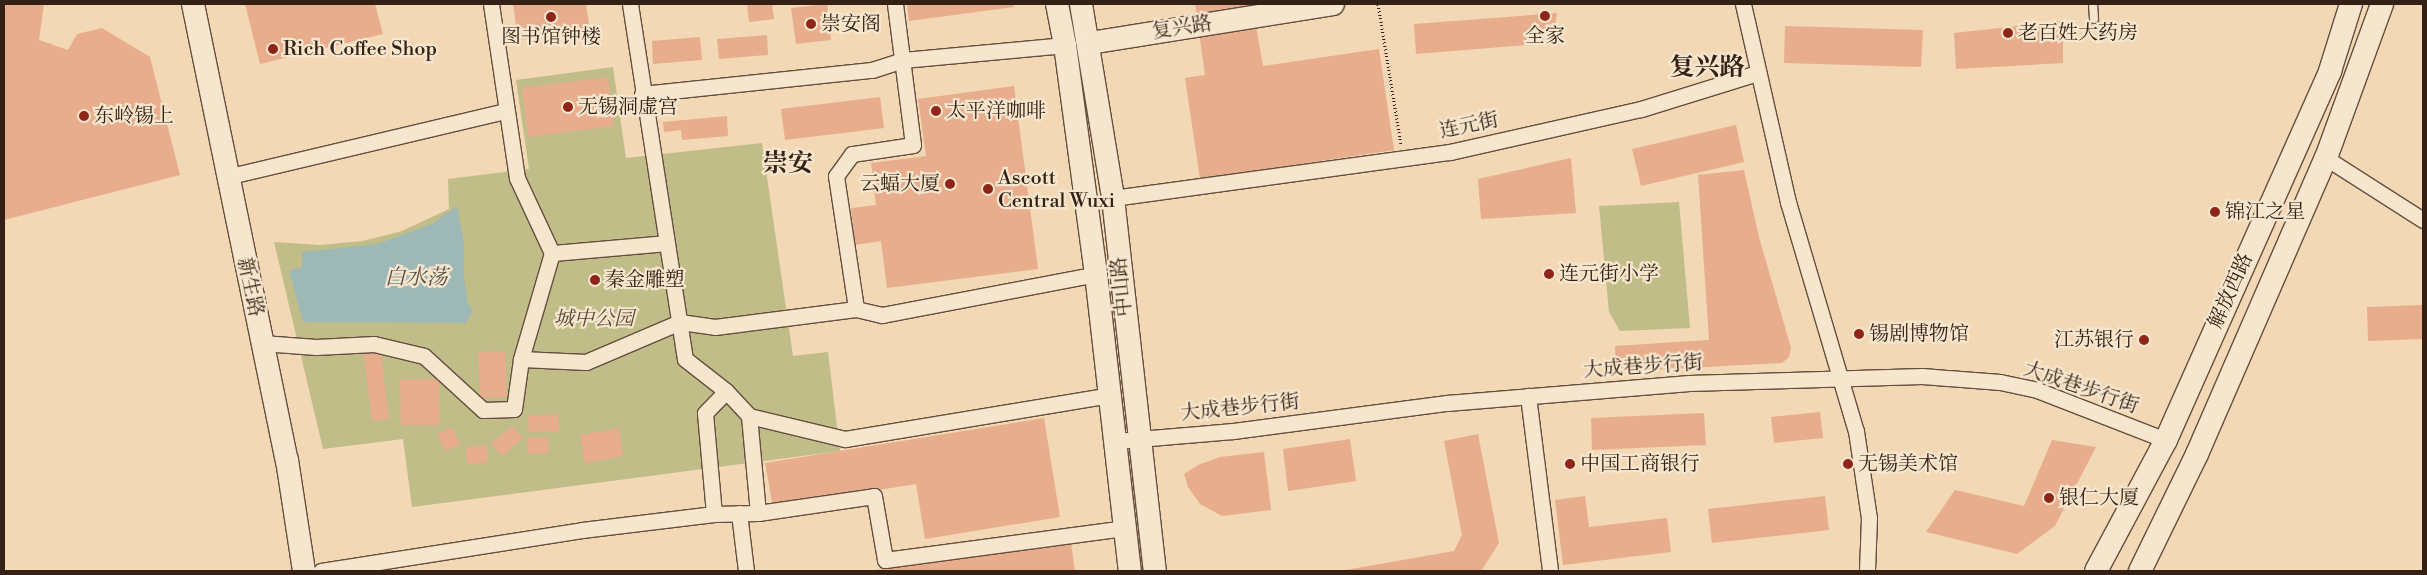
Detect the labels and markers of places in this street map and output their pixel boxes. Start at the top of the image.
marker: 全家 [1539,10,1551,22]
marker: 图书馆钟楼 [545,11,557,23]
place label: 崇安阁 [821,12,881,36]
marker: 崇安阁 [805,18,817,30]
place label: 老百姓大药房 [2018,21,2138,45]
place label: 全家 [1525,24,1565,48]
place label: 图书馆钟楼 [501,25,601,49]
marker: 老百姓大药房 [2002,27,2014,39]
place label: Rich Coffee Shop [283,37,437,61]
marker: Rich Coffee Shop [267,43,279,55]
place label: 无锡洞虚宫 [578,95,678,119]
place label: 太平洋咖啡 [946,99,1046,123]
marker: 无锡洞虚宫 [562,101,574,113]
place label: 东岭锡上 [94,104,174,128]
marker: 太平洋咖啡 [930,105,942,117]
marker: 东岭锡上 [78,110,90,122]
place label: Ascott Central Wuxi [998,166,1115,213]
place label: 云蝠大厦 [860,172,940,196]
marker: 云蝠大厦 [944,178,956,190]
marker: Ascott Central Wuxi [982,183,994,195]
place label: 锦江之星 [2225,200,2305,224]
marker: 锦江之星 [2209,206,2221,218]
place label: 连元街小学 [1559,262,1659,286]
place label: 秦金雕塑 [605,268,685,292]
marker: 连元街小学 [1543,268,1555,280]
marker: 秦金雕塑 [589,274,601,286]
place label: 锡剧博物馆 [1869,322,1969,346]
marker: 锡剧博物馆 [1853,328,1865,340]
place label: 江苏银行 [2054,328,2134,352]
marker: 江苏银行 [2138,334,2150,346]
place label: 中国工商银行 [1580,452,1700,476]
place label: 无锡美术馆 [1858,452,1958,476]
marker: 中国工商银行 [1564,458,1576,470]
marker: 无锡美术馆 [1842,458,1854,470]
place label: 银仁大厦 [2059,486,2139,510]
marker: 银仁大厦 [2043,492,2055,504]

